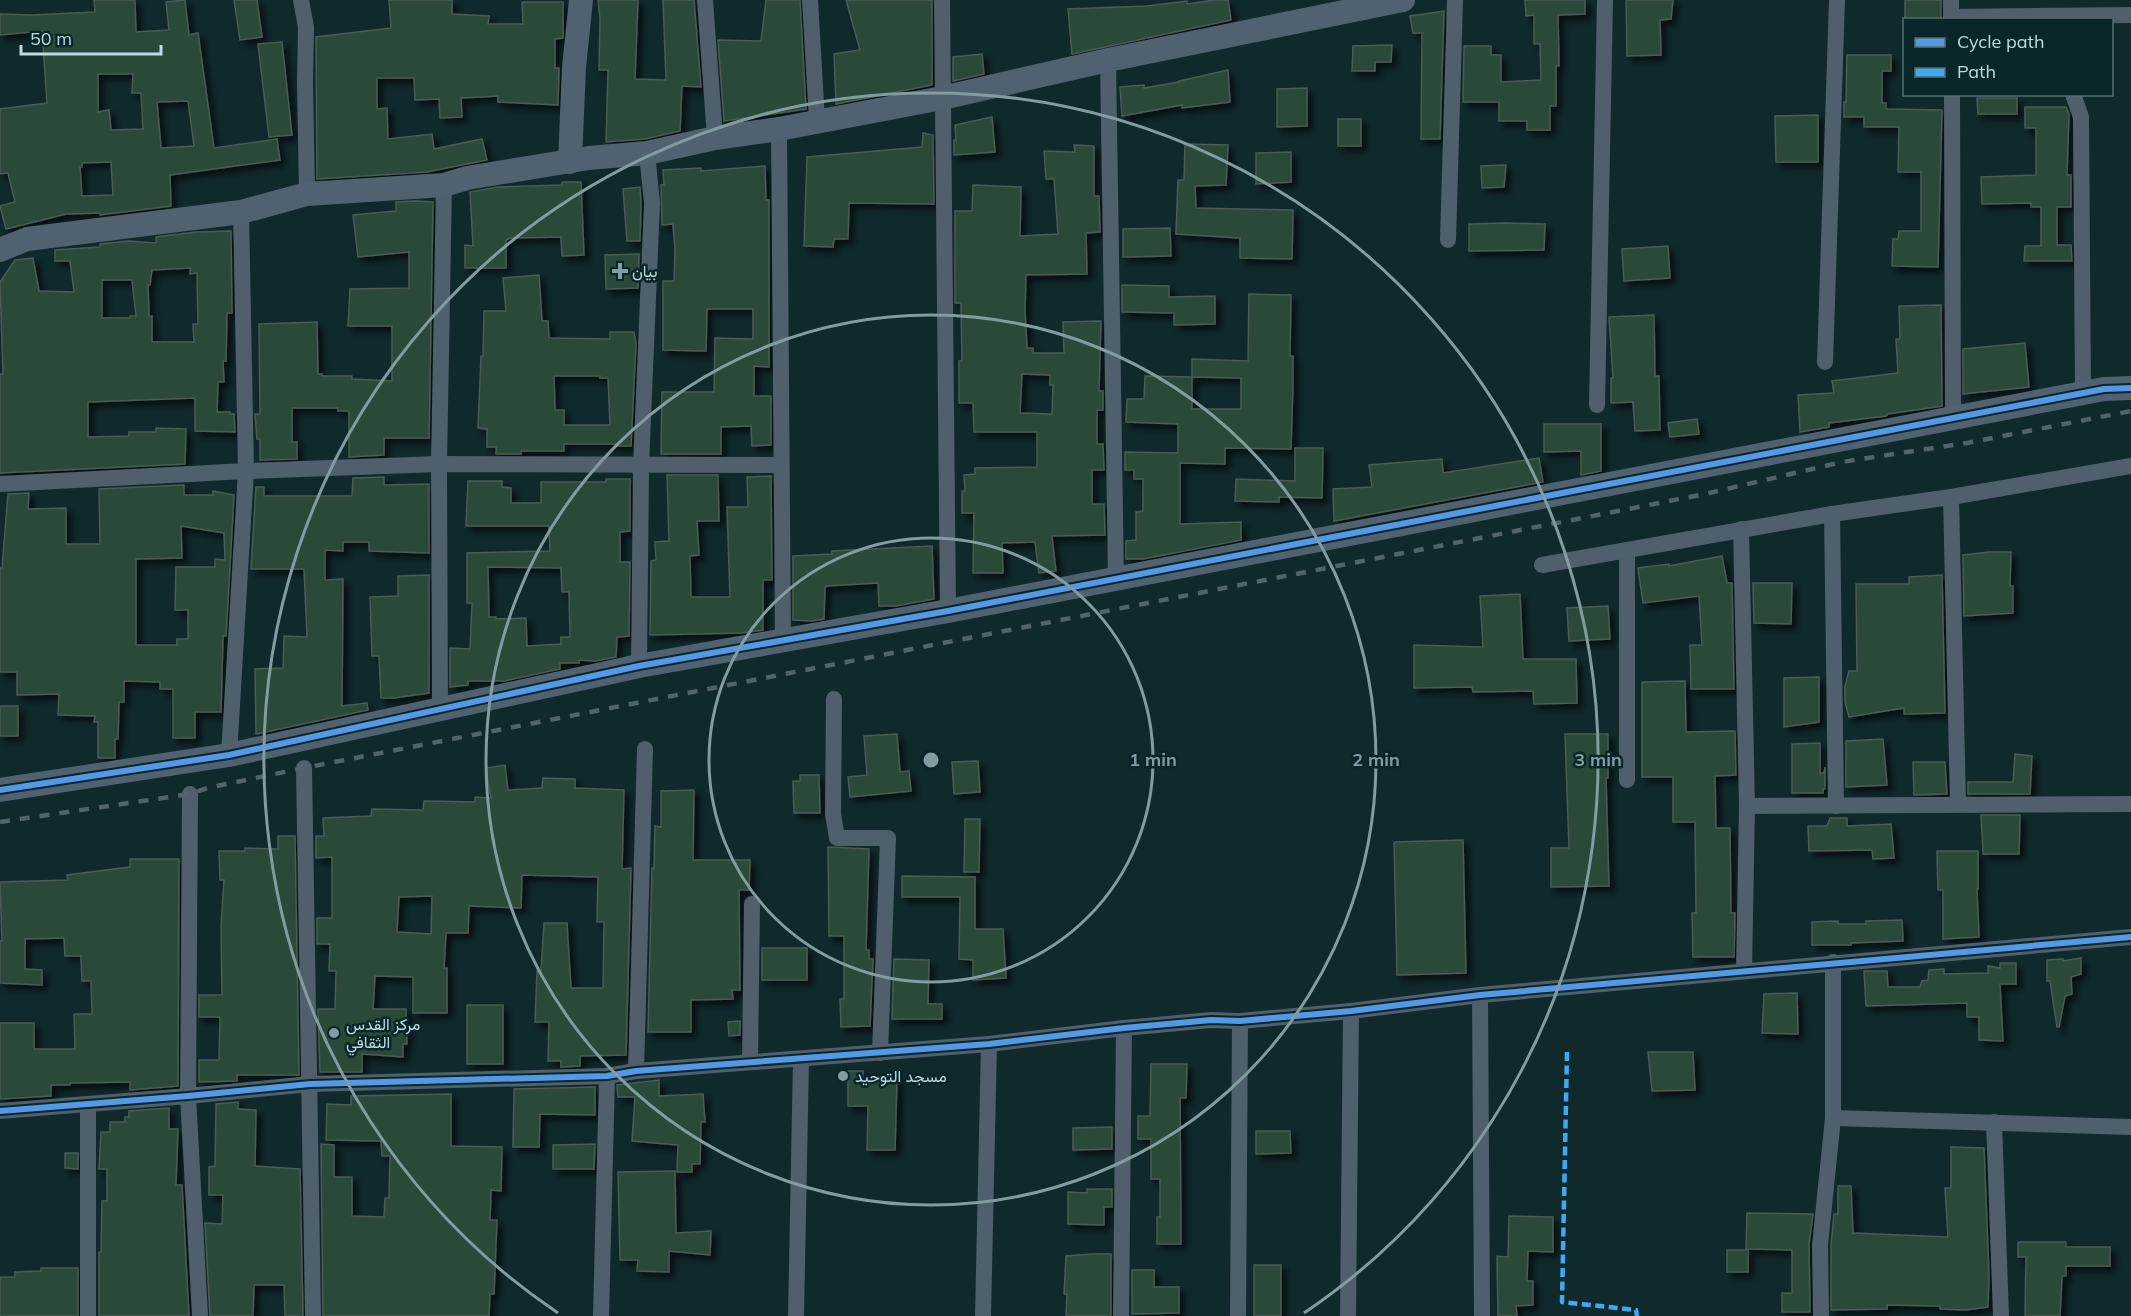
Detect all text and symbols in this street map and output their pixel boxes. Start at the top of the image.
scale bar [21,18,160,56]
legend [1903,18,2113,96]
text: 50 m [30,27,72,50]
text: Cycle path [1957,30,2044,53]
text: Path [1957,60,1996,83]
place label: بيان [632,261,658,281]
marker: بيان [613,264,627,278]
text: 1 min [1129,748,1177,771]
text: 2 min [1352,748,1400,771]
text: 3 min [1574,748,1622,771]
centre of rings [921,750,941,770]
place label: مركز القدس الثقافي [346,1014,420,1056]
marker: مركز القدس الثقافي [327,1026,341,1040]
place label: مسجد التوحيد [855,1066,947,1087]
marker: مسجد التوحيد [836,1069,850,1083]

